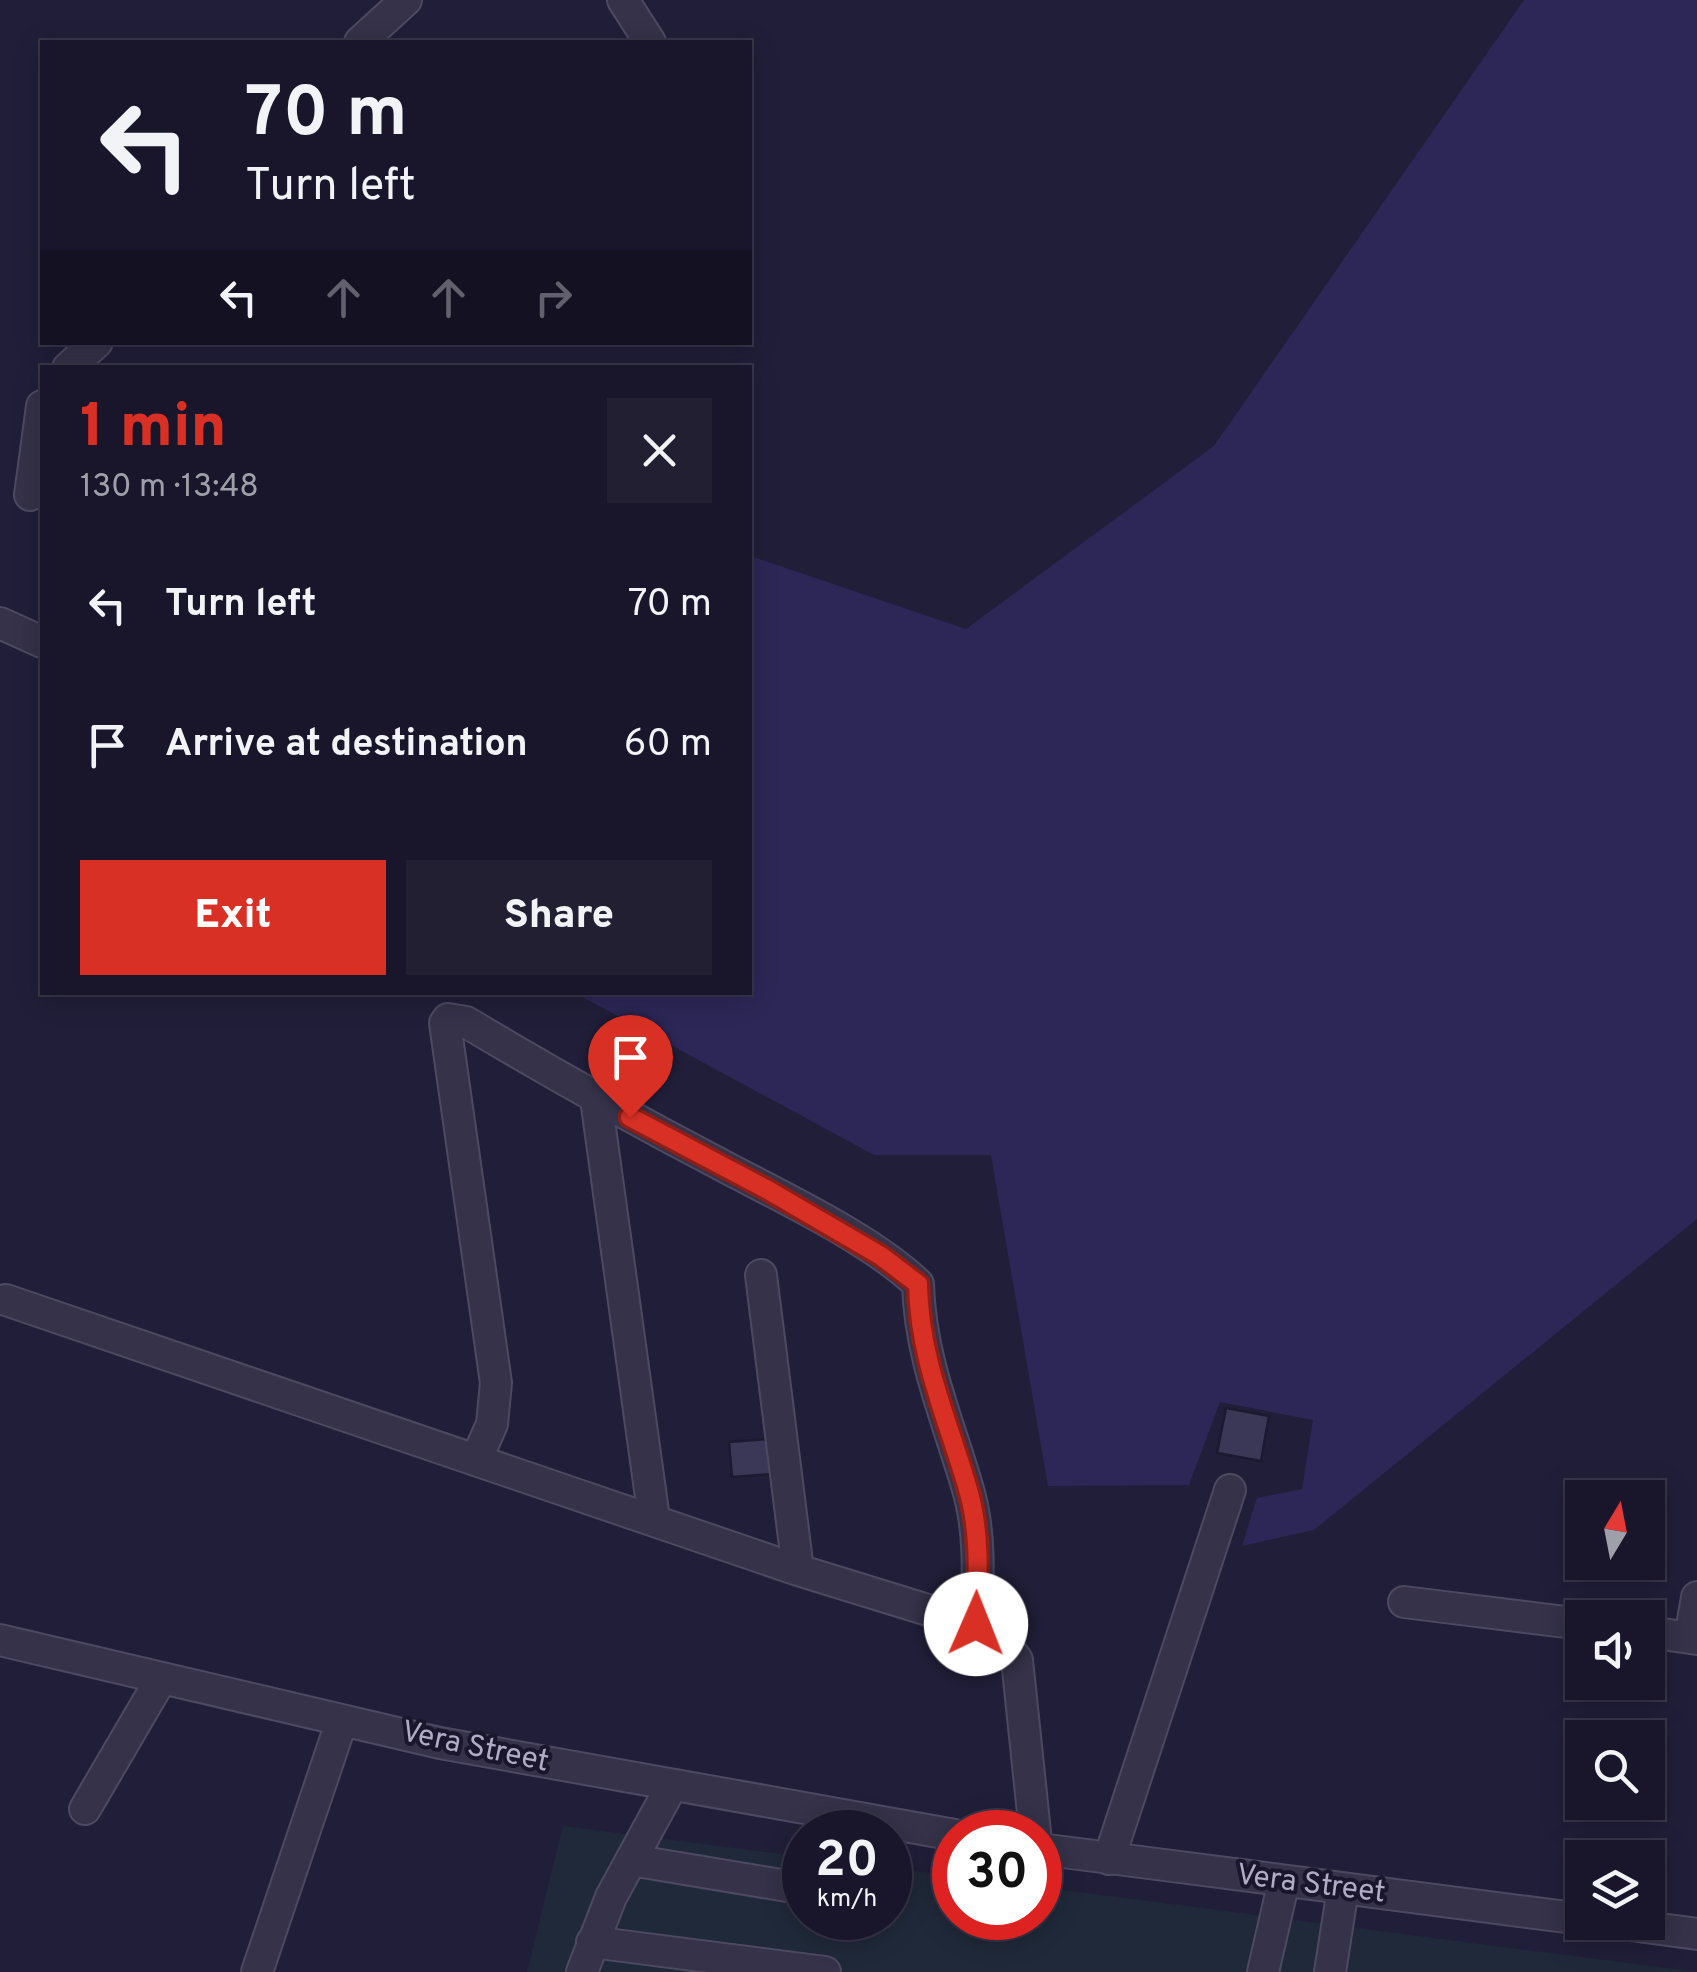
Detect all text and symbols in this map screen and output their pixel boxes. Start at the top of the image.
text: 70 m [245,72,408,161]
icon: left [80,80,210,210]
text: Turn left [245,159,416,216]
icon: left [211,270,266,325]
icon: ahead [316,270,371,325]
icon: ahead [421,270,476,325]
icon: right [526,270,581,325]
text: 1 min [80,392,227,468]
button: close [607,398,712,503]
text: 130 m · 13:48 [80,468,259,508]
icon: left [80,578,135,633]
text: Turn left [165,581,317,630]
text: 70 m [628,581,712,630]
icon: arrive [80,718,135,773]
text: Arrive at destination [165,721,528,770]
text: 60 m [624,721,712,770]
button: Exit [80,860,386,975]
button: Share [406,860,712,975]
pin [588,1015,673,1118]
icon: arrive [603,1030,658,1085]
north arrow [1565,1480,1665,1580]
map controls [1565,1480,1665,1940]
position arrow [924,1572,1028,1676]
button: sound [1565,1600,1665,1700]
street label: Vera Street [398,1714,552,1782]
button: search [1565,1720,1665,1820]
speed limit sign: 30 [932,1810,1062,1940]
text: 20 [815,1831,879,1894]
button: layers [1565,1840,1665,1940]
street label: Vera Street [1234,1858,1388,1912]
text: km/h [817,1884,877,1916]

